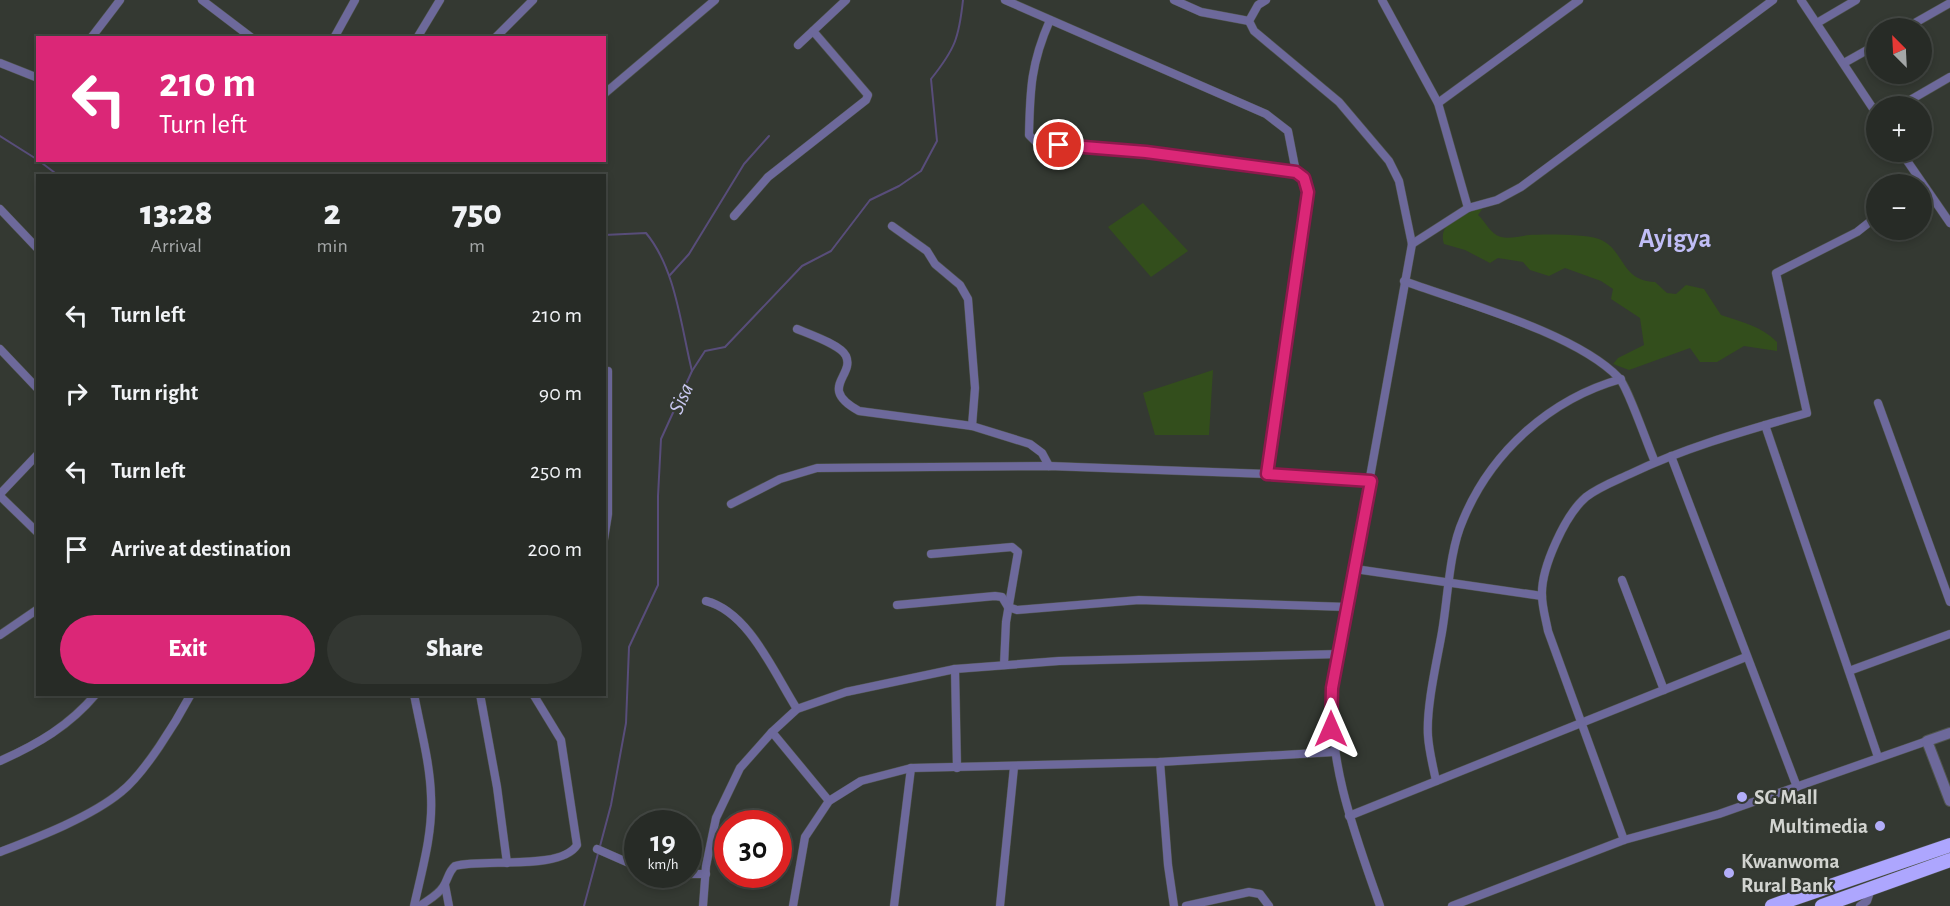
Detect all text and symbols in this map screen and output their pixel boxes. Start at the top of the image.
north arrow [1866,18,1932,84]
map controls [1866,18,1932,240]
icon: left [60,60,138,138]
text: 210 m [159,62,256,104]
button: + [1866,96,1932,162]
text: Turn left [159,111,247,138]
pin [1033,119,1084,170]
icon: arrive [1042,128,1075,161]
button: − [1866,174,1932,240]
text: 13:28 [140,195,213,231]
text: 2 [324,195,341,231]
text: 750 [452,195,502,231]
district label: Ayigya [1638,225,1712,253]
text: Arrival [151,236,202,256]
text: min [317,236,348,256]
text: m [469,236,485,256]
icon: left [60,299,93,332]
text: Turn left [111,304,185,326]
text: 210 m [532,304,582,326]
icon: right [60,377,93,410]
water label: Sisa [664,380,697,417]
text: Turn right [111,382,198,404]
text: 90 m [539,382,582,404]
icon: left [60,455,93,488]
text: Turn left [111,460,185,482]
text: 250 m [530,460,582,482]
icon: arrive [60,533,93,566]
text: Arrive at destination [111,538,291,560]
text: 200 m [528,538,582,560]
button: Exit [60,615,315,684]
button: Share [327,615,582,684]
position arrow [1299,697,1363,761]
place label: SG Mall [1754,787,1818,808]
marker: SG Mall [1735,790,1749,804]
speed limit sign: 30 [714,810,792,888]
place label: Multimedia [1769,816,1868,837]
marker: Multimedia [1873,819,1887,833]
text: 19 [650,827,676,857]
place label: Kwanwoma Rural Bank [1741,851,1840,896]
text: km/h [648,857,678,872]
marker: Kwanwoma Rural Bank [1722,866,1736,880]

